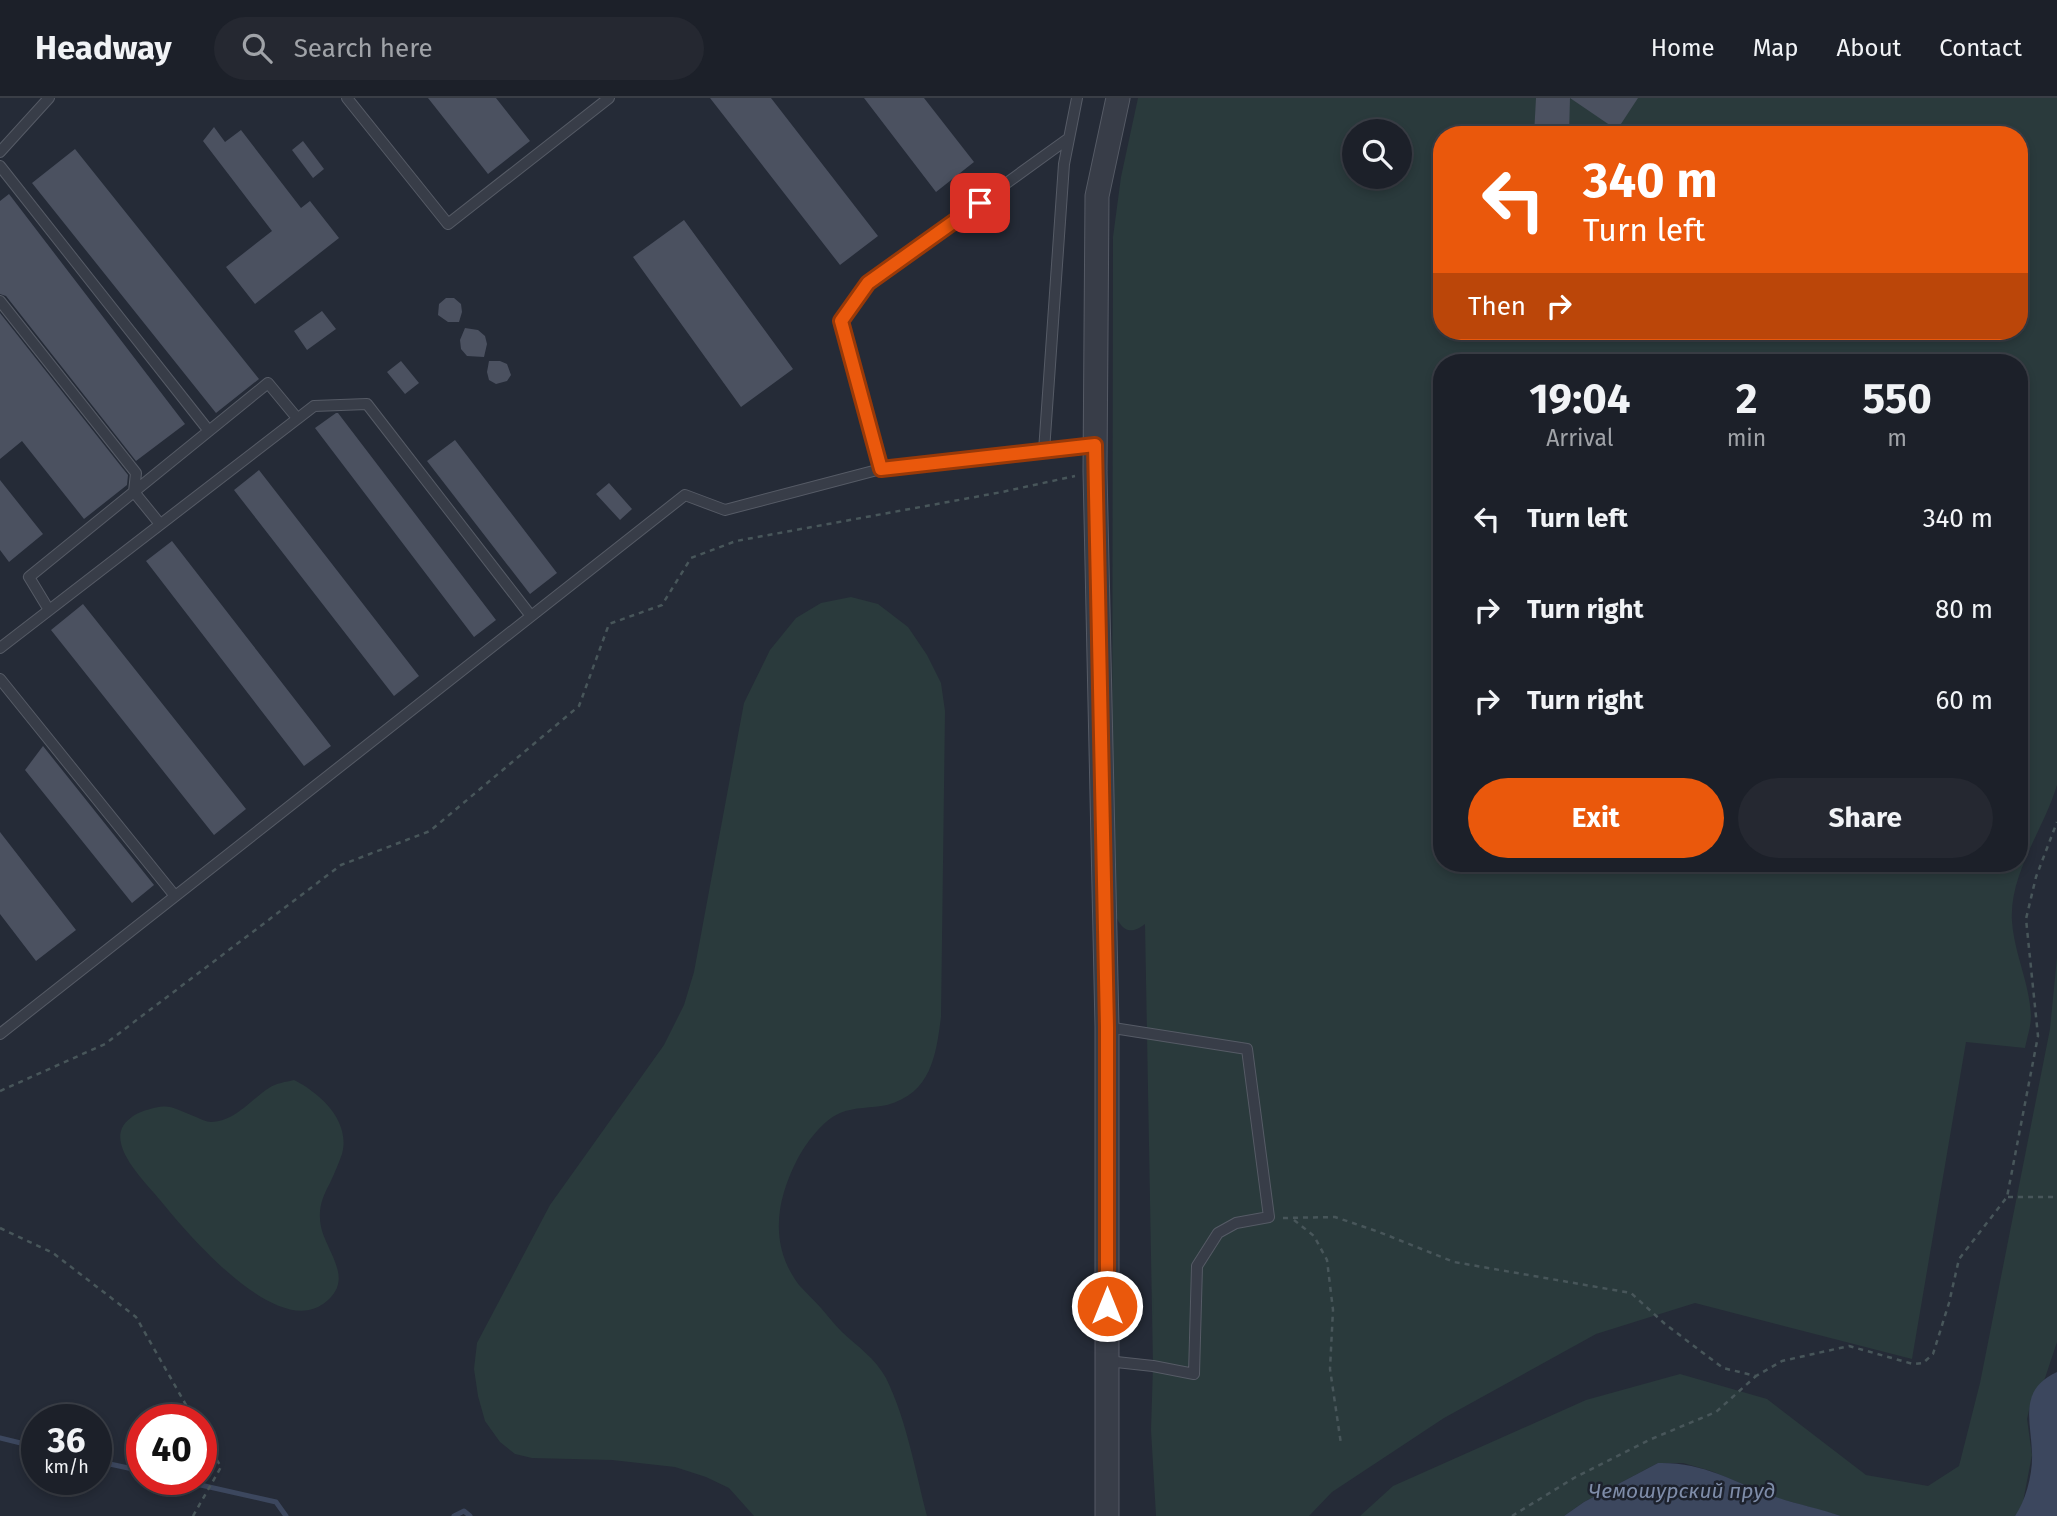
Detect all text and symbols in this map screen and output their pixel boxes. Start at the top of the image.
search box [214,17,704,80]
text: Headway [35,28,172,68]
icon: search [238,29,276,67]
text: Search here [294,33,433,64]
text: Home [1651,34,1715,62]
text: Map [1753,34,1799,62]
text: About [1837,34,1901,62]
text: Contact [1939,34,2022,62]
map controls [1342,119,1412,189]
button: search [1342,119,1412,189]
text: 340 m [1583,151,1718,210]
icon: left [1468,154,1559,245]
pin [950,173,1010,233]
icon: arrive [961,184,999,222]
text: Turn left [1583,211,1705,249]
icon: right [1540,287,1578,325]
text: Then [1468,291,1526,322]
text: 19:04 [1529,374,1631,424]
text: 2 [1736,374,1757,424]
text: 550 [1862,374,1932,424]
text: Arrival [1546,424,1614,452]
text: min [1727,424,1766,452]
text: m [1887,424,1907,452]
icon: left [1468,500,1506,538]
text: Turn left [1527,503,1628,534]
text: 340 m [1923,503,1993,534]
icon: right [1468,591,1506,629]
text: Turn right [1527,594,1644,625]
text: 80 m [1935,594,1993,625]
icon: right [1468,682,1506,720]
text: Turn right [1527,685,1644,716]
text: 60 m [1935,685,1993,716]
button: Exit [1468,778,1724,858]
button: Share [1738,778,1993,858]
position arrow [1070,1269,1144,1343]
speed limit sign: 40 [126,1404,217,1495]
text: 36 [48,1419,85,1461]
text: km/h [44,1456,89,1478]
water label: Чемошурский пруд [1589,1478,1775,1504]

